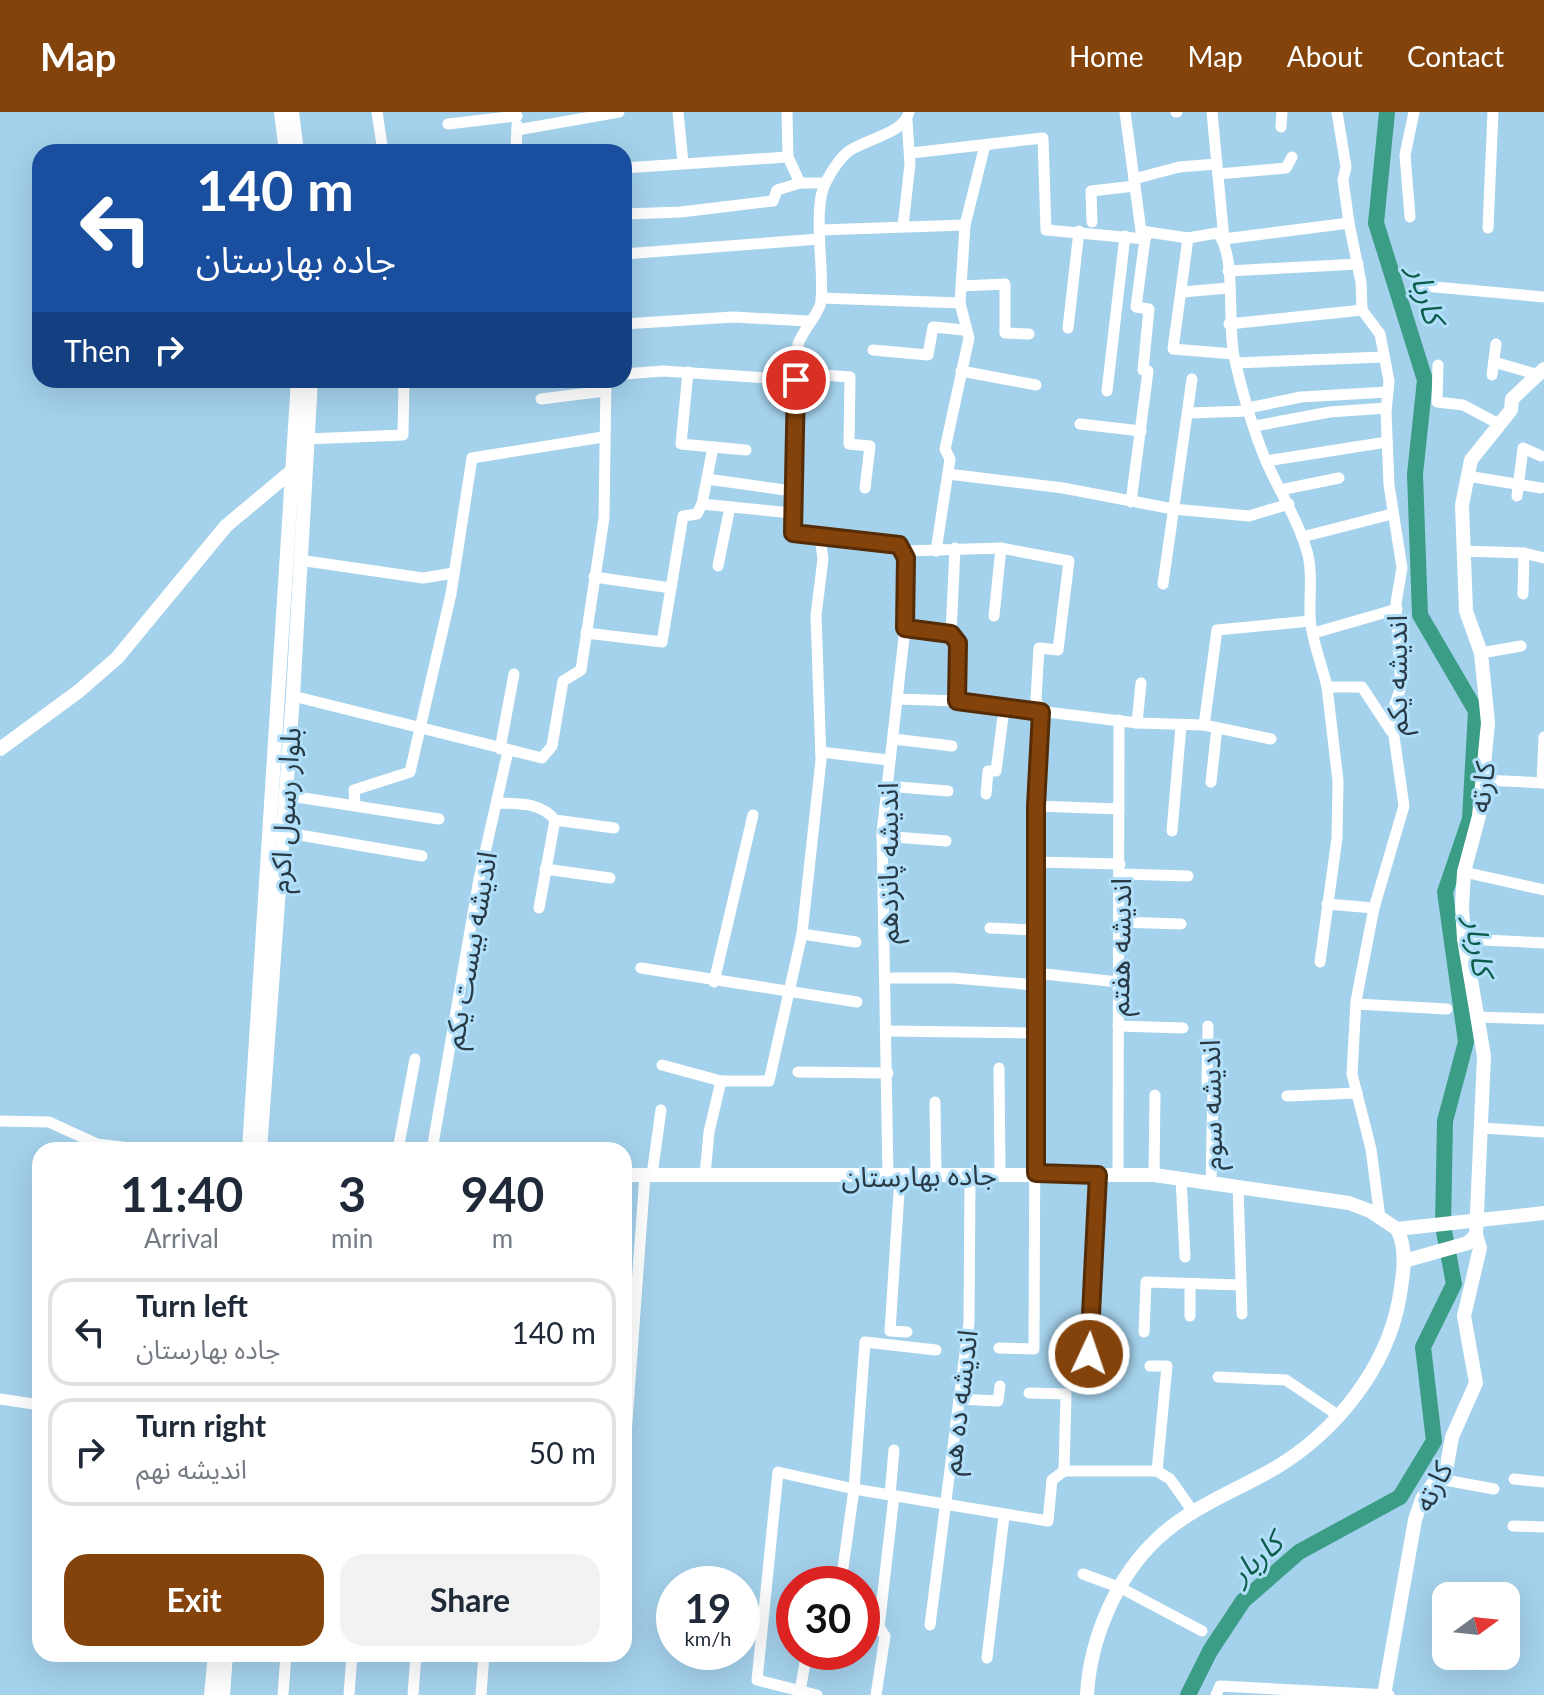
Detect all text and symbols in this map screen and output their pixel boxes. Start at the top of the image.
text: Map [40,33,116,79]
text: Home [1069,39,1144,73]
text: Map [1188,39,1243,73]
text: About [1287,39,1363,73]
text: Contact [1407,39,1504,73]
text: 140 m [196,156,354,223]
icon: left [64,176,168,280]
text: جاده بهارستان [196,237,396,281]
water label: کاربار [1401,259,1455,333]
icon: right [147,328,191,372]
text: Then [64,332,131,368]
pin [762,346,830,414]
icon: arrive [774,358,818,402]
street label: اندیشه یکم [1379,615,1419,735]
street label: بلوار رسول اکرم [261,726,312,894]
street label: کارته [1461,759,1502,815]
street label: اندیشه پانزدهم [870,782,910,944]
street label: اندیشه بیست یکم [435,849,509,1052]
street label: اندیشه هفتم [1101,878,1143,1016]
water label: کاربار [1458,912,1504,983]
street label: اندیشه سوم [1192,1039,1233,1171]
street label: جاده بهارستان [841,1157,997,1194]
text: 11:40 [120,1165,243,1222]
text: 3 [338,1165,366,1222]
text: 940 [461,1165,544,1222]
text: Arrival [144,1222,219,1254]
text: min [331,1222,373,1254]
text: m [492,1222,513,1254]
text: Turn left [136,1287,248,1323]
icon: left [68,1310,112,1354]
position arrow [1047,1312,1131,1396]
text: 140 m [511,1314,596,1350]
street label: اندیشه ده هم [932,1328,990,1477]
text: جاده بهارستان [136,1333,280,1365]
text: Turn right [136,1407,266,1443]
icon: right [68,1430,112,1474]
text: 50 m [529,1434,596,1470]
text: اندیشه نهم [136,1453,247,1485]
street label: کارته [1405,1455,1460,1517]
water label: کاربار [1220,1520,1294,1592]
button: Exit [64,1554,324,1646]
button: Share [340,1554,600,1646]
speed limit sign: 30 [776,1566,880,1670]
north arrow [1432,1582,1520,1670]
map controls [1432,1582,1520,1670]
text: 19 [685,1584,731,1632]
text: km/h [685,1626,731,1650]

